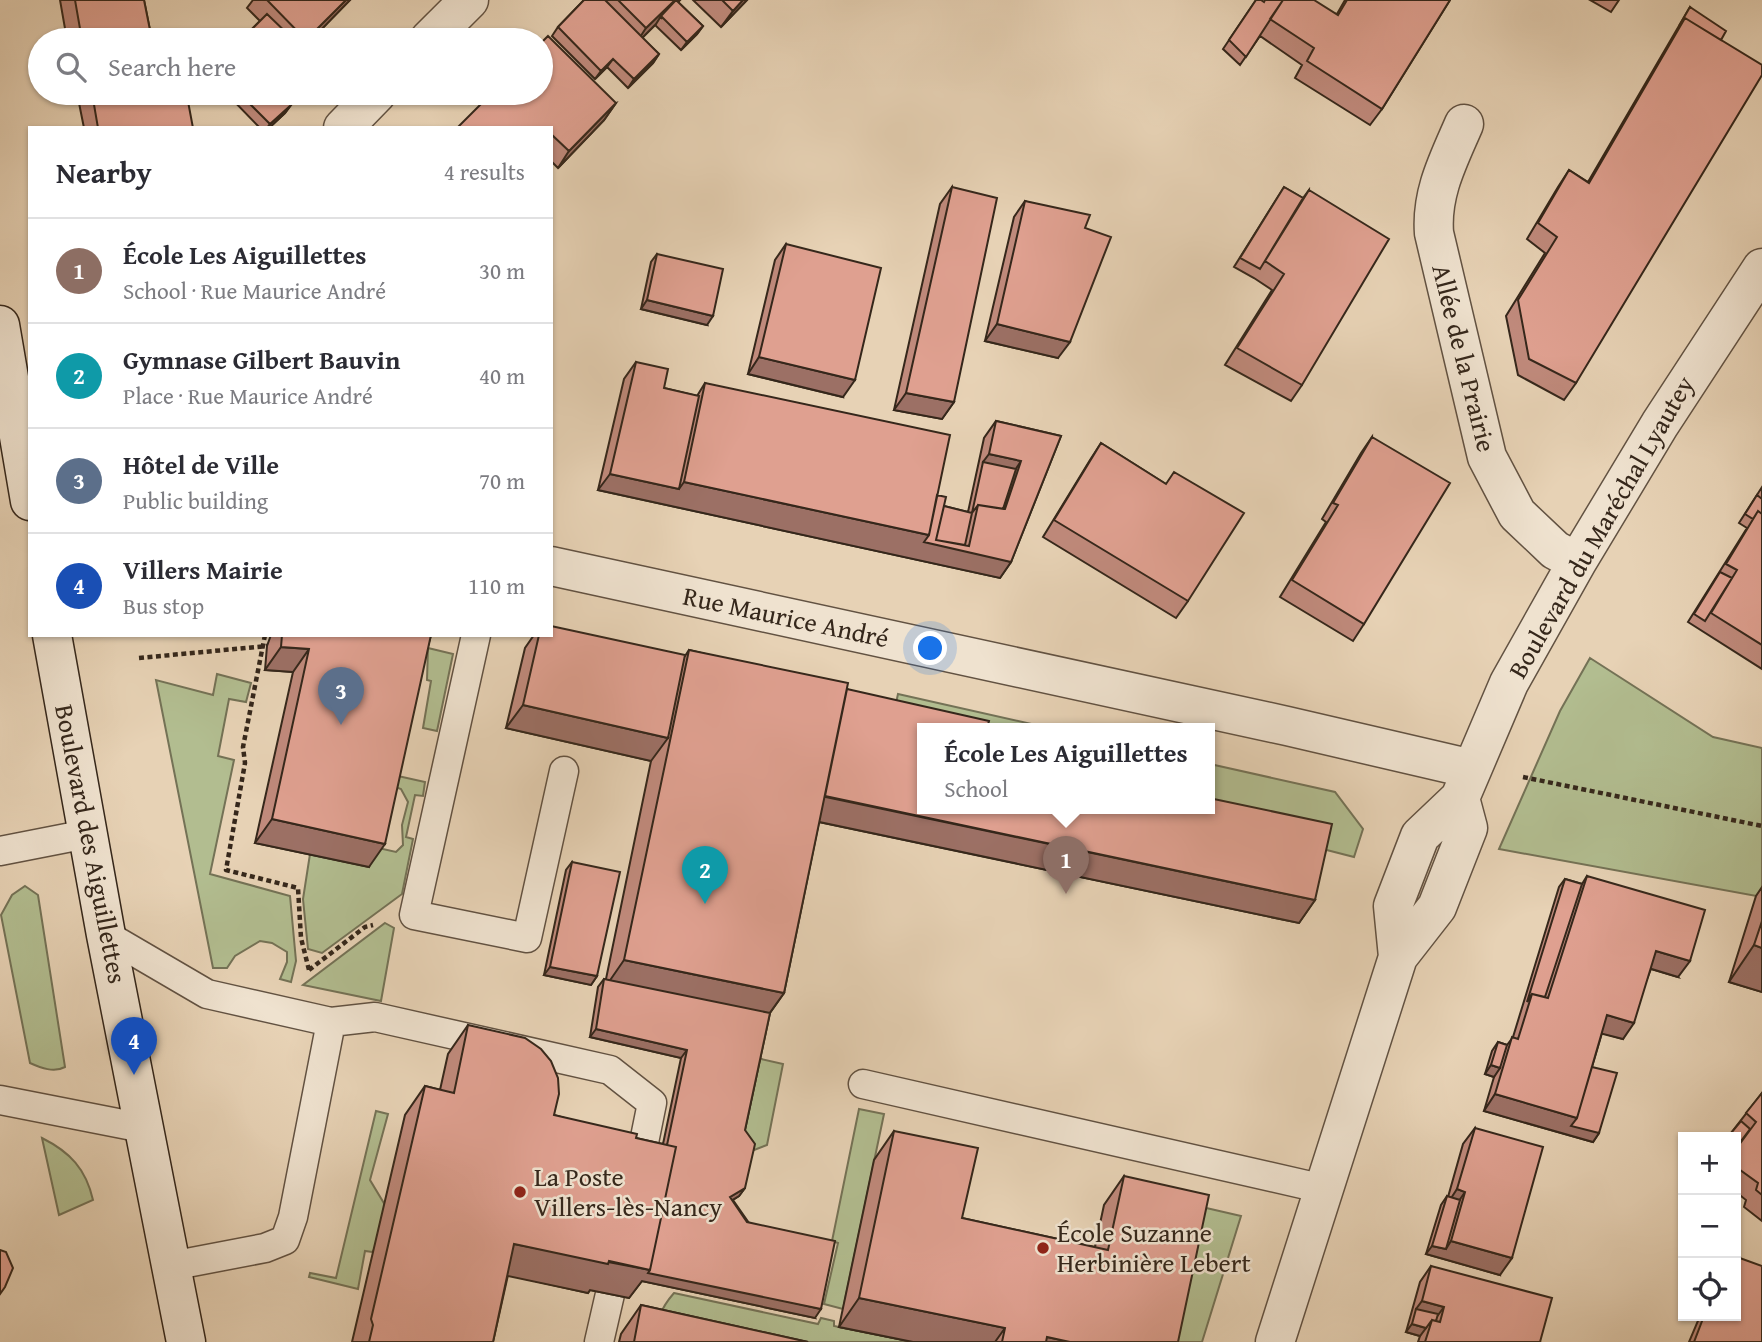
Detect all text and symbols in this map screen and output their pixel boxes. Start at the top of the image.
search box [28,28,553,105]
text: Search here [108,47,236,86]
icon: search [52,48,90,86]
text: Nearby [56,150,152,194]
text: 4 results [444,155,525,188]
text: École Les Aiguillettes [123,235,366,274]
text: 1 [73,254,85,287]
text: 30 m [479,254,525,287]
street label: Allée de la Prairie [1422,260,1507,456]
text: School · Rue Maurice André [123,274,386,307]
text: Gymnase Gilbert Bauvin [123,340,400,379]
text: 2 [73,359,85,392]
text: 40 m [479,359,525,392]
street label: Boulevard du Maréchal Lyautey [1498,368,1703,685]
text: Place · Rue Maurice André [123,379,373,412]
text: Hôtel de Ville [123,445,279,484]
text: 3 [73,464,85,497]
text: 70 m [479,464,525,497]
text: Public building [123,484,268,517]
text: Villers Mairie [123,550,283,589]
text: 4 [73,569,85,602]
text: 110 m [468,569,525,602]
street label: Rue Maurice André [680,576,893,657]
text: Bus stop [123,589,204,622]
your location [913,631,947,665]
pin: 3 [318,667,364,725]
street label: Boulevard des Aiguillettes [45,701,138,987]
popup [917,723,1215,814]
text: École Les Aiguillettes [944,733,1188,772]
text: School [944,772,1008,805]
pin: 1 [1043,836,1089,894]
pin: 2 [682,846,728,904]
pin: 4 [111,1017,157,1075]
map controls [1678,1132,1741,1321]
button: + [1678,1132,1741,1195]
place label: La Poste Villers-lès-Nancy [534,1157,722,1226]
marker: La Poste Villers-lès-Nancy [512,1184,528,1200]
button: − [1678,1195,1741,1258]
place label: École Suzanne Herbinière Lebert [1057,1213,1251,1282]
marker: École Suzanne Herbinière Lebert [1035,1240,1051,1256]
button: locate [1678,1258,1741,1321]

